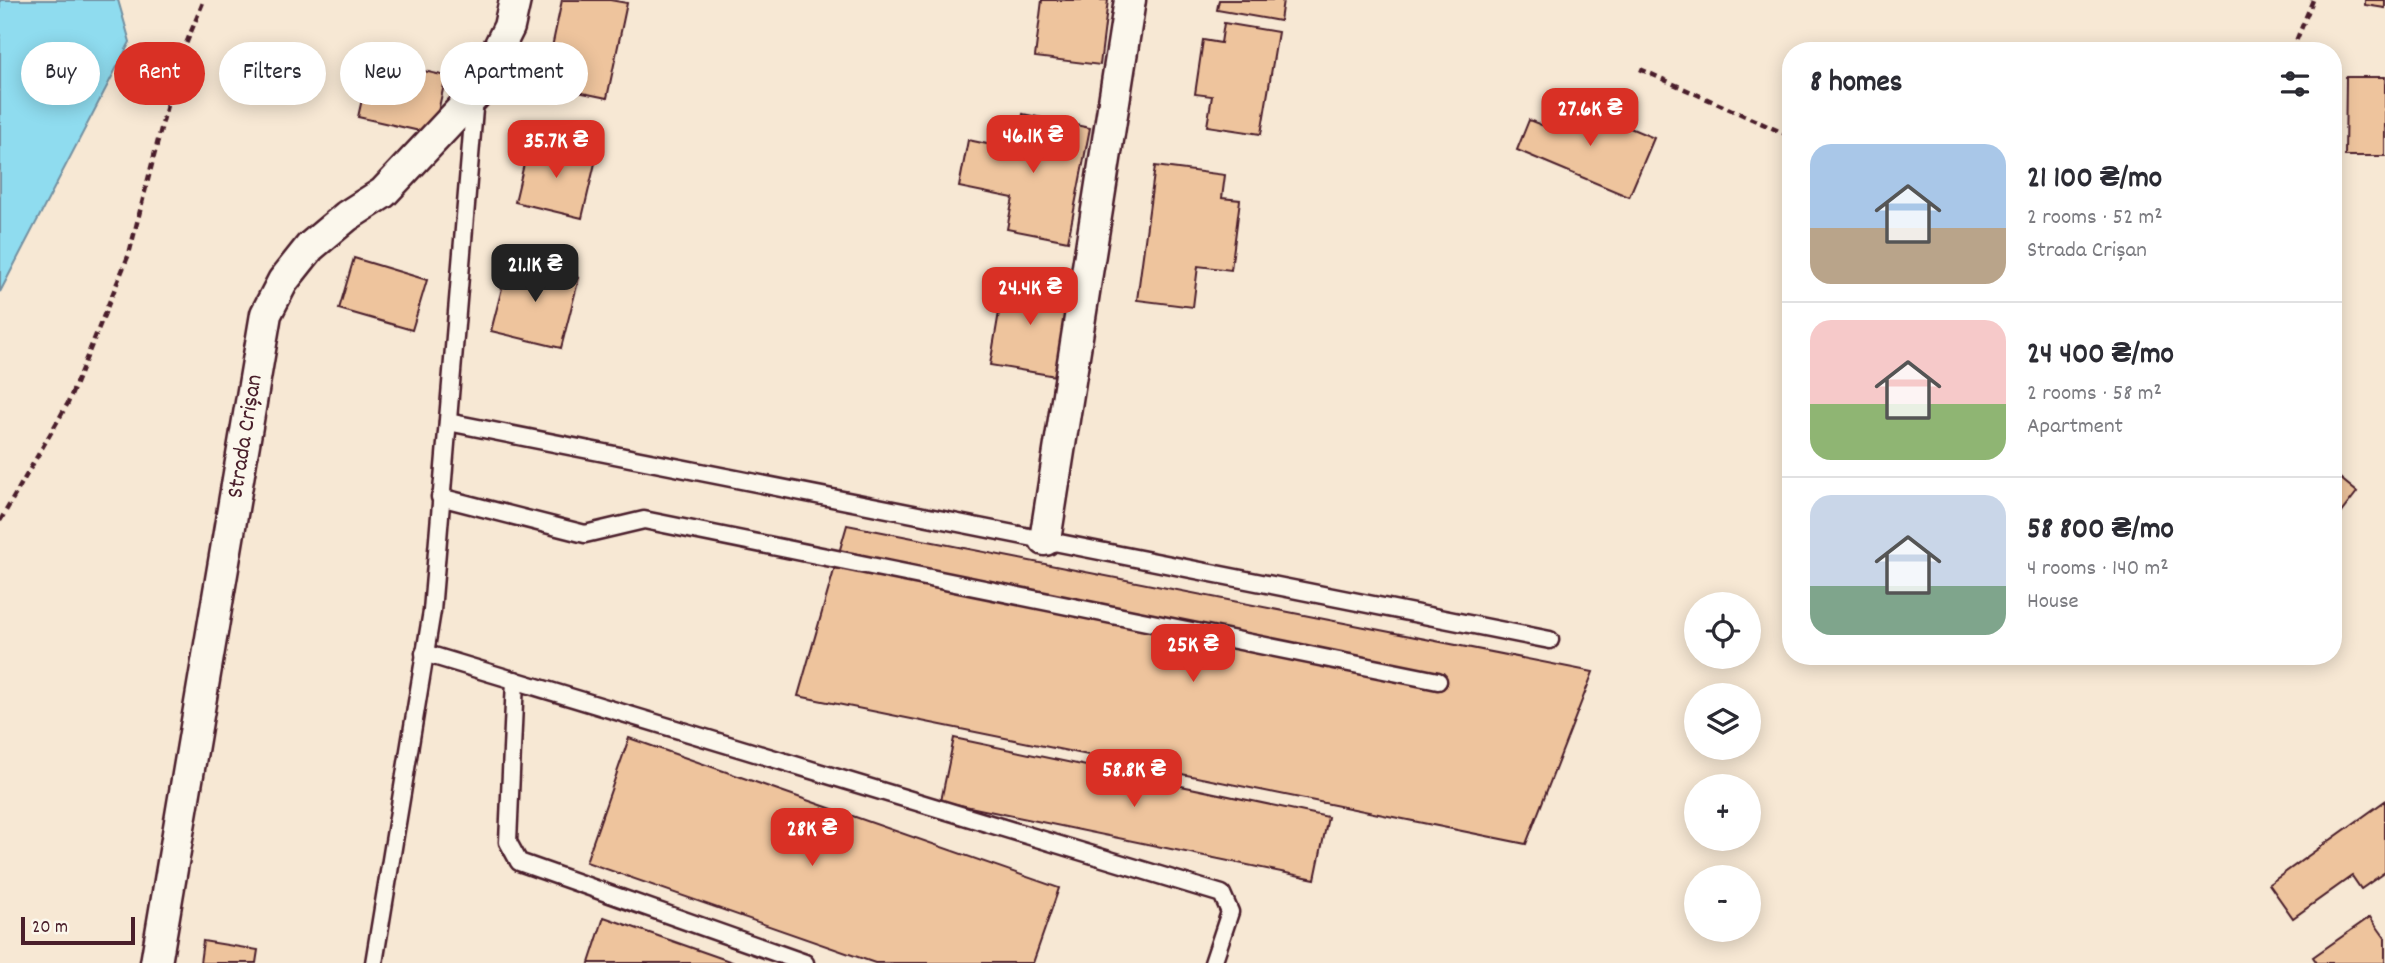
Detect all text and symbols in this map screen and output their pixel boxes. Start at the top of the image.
chip: Buy [21,42,100,105]
chip: Rent [114,42,205,105]
chip: Filters [219,42,326,105]
chip: New [340,42,426,105]
chip: Apartment [440,42,588,105]
text: 8 homes [1810,63,1902,106]
icon: filters [2276,65,2314,103]
pin: 27.6K ₴ [1525,88,1655,148]
text: 27.6K ₴ [1557,94,1623,127]
pin: 46.1K ₴ [968,116,1098,175]
pin: 35.7K ₴ [491,120,621,180]
text: 46.1K ₴ [1003,121,1063,154]
text: 35.7K ₴ [524,126,588,159]
text: 21 100 ₴/mo [2027,159,2162,202]
icon: home [1866,172,1950,256]
text: 2 rooms · 52 m² [2027,202,2163,235]
text: Strada Crișan [2027,235,2147,268]
pin: 21.1K ₴ [470,244,600,304]
text: 21.1K ₴ [507,250,563,283]
pin: 24.4K ₴ [965,268,1095,327]
text: 24.4K ₴ [998,273,1062,306]
text: 24 400 ₴/mo [2027,335,2174,378]
icon: home [1866,348,1950,432]
street label: Strada Crișan [219,372,273,501]
text: 2 rooms · 58 m² [2027,378,2162,411]
text: Apartment [2027,411,2123,444]
text: 58 800 ₴/mo [2027,510,2174,553]
icon: home [1866,523,1950,607]
text: 4 rooms · 140 m² [2027,553,2169,586]
text: House [2027,586,2079,619]
map controls [1684,592,1761,942]
button: locate [1684,592,1761,669]
pin: 25K ₴ [1144,624,1242,684]
text: 25K ₴ [1167,630,1219,663]
button: layers [1684,683,1761,760]
pin: 58.8K ₴ [1069,750,1199,809]
text: 58.8K ₴ [1102,755,1166,788]
button: + [1684,774,1761,851]
pin: 28K ₴ [763,808,861,868]
text: 28K ₴ [787,814,837,847]
button: − [1684,865,1761,942]
scale bar [21,914,135,946]
text: 20 m [32,915,68,942]

